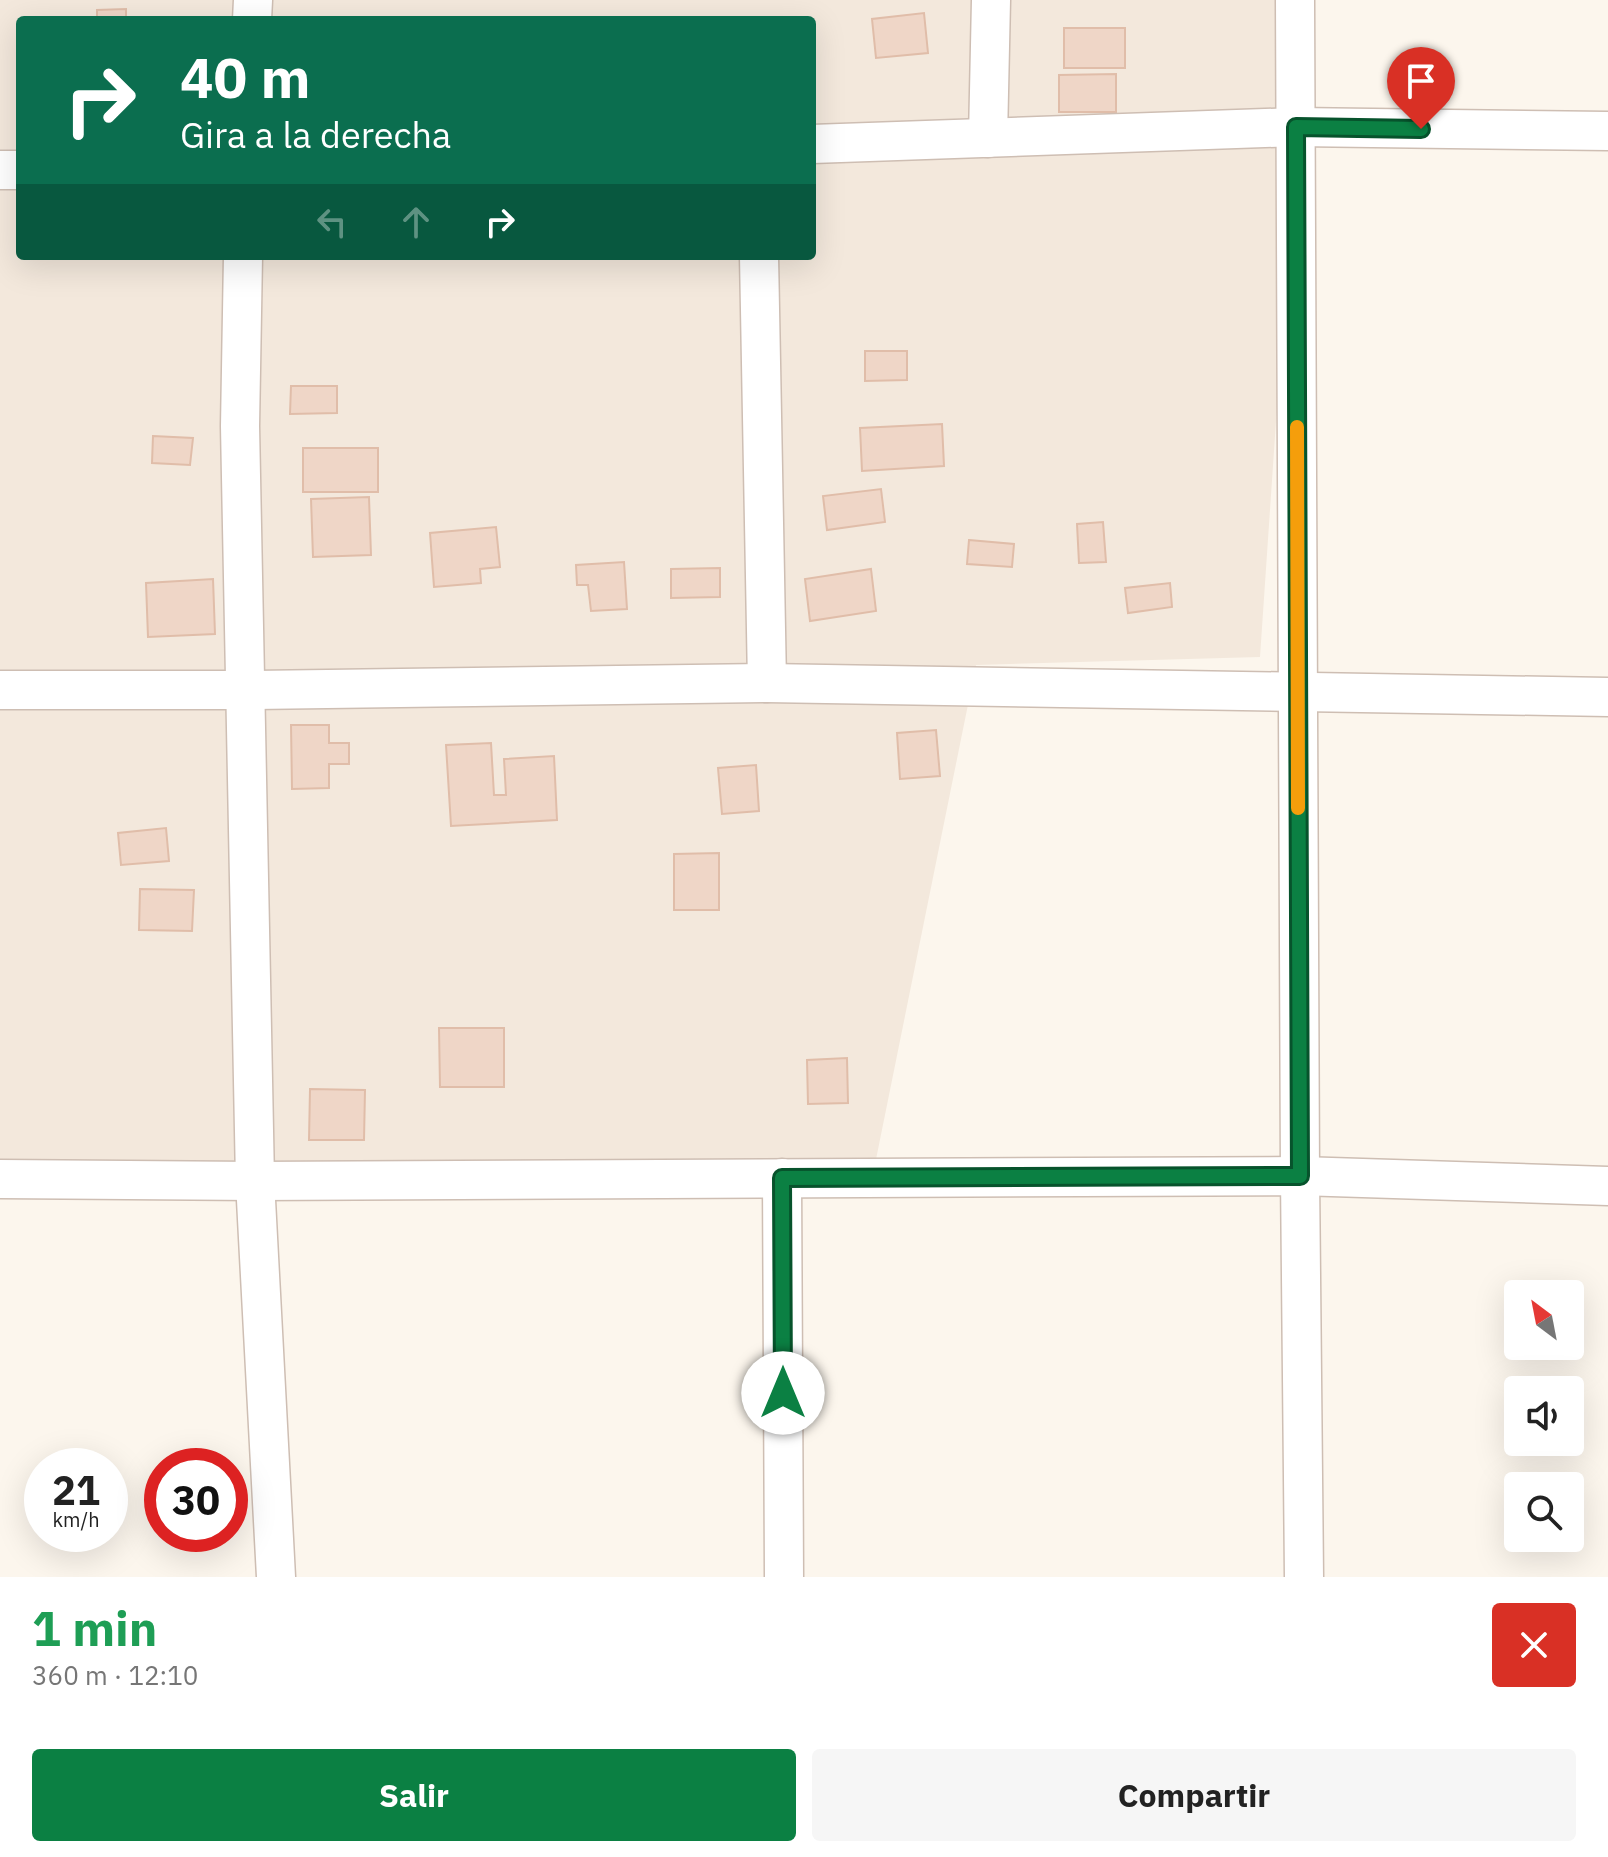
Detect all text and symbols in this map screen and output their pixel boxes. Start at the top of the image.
text: 40 m [180,41,310,113]
pin [1387,47,1455,129]
icon: right [48,48,152,152]
icon: arrive [1399,59,1443,103]
text: Gira a la derecha [180,111,451,158]
icon: left [310,200,354,244]
icon: ahead [394,200,438,244]
icon: right [478,200,522,244]
north arrow [1504,1280,1584,1360]
map controls [1504,1280,1584,1552]
position arrow [741,1351,825,1435]
button: sound [1504,1376,1584,1456]
speed limit sign: 30 [144,1448,248,1552]
text: 21 [52,1464,100,1516]
button: search [1504,1472,1584,1552]
text: km/h [52,1506,100,1533]
text: 1 min [32,1597,157,1659]
button: close [1492,1603,1576,1687]
text: 360 m · 12:10 [32,1658,198,1692]
button: Salir [32,1749,796,1841]
button: Compartir [812,1749,1576,1841]

